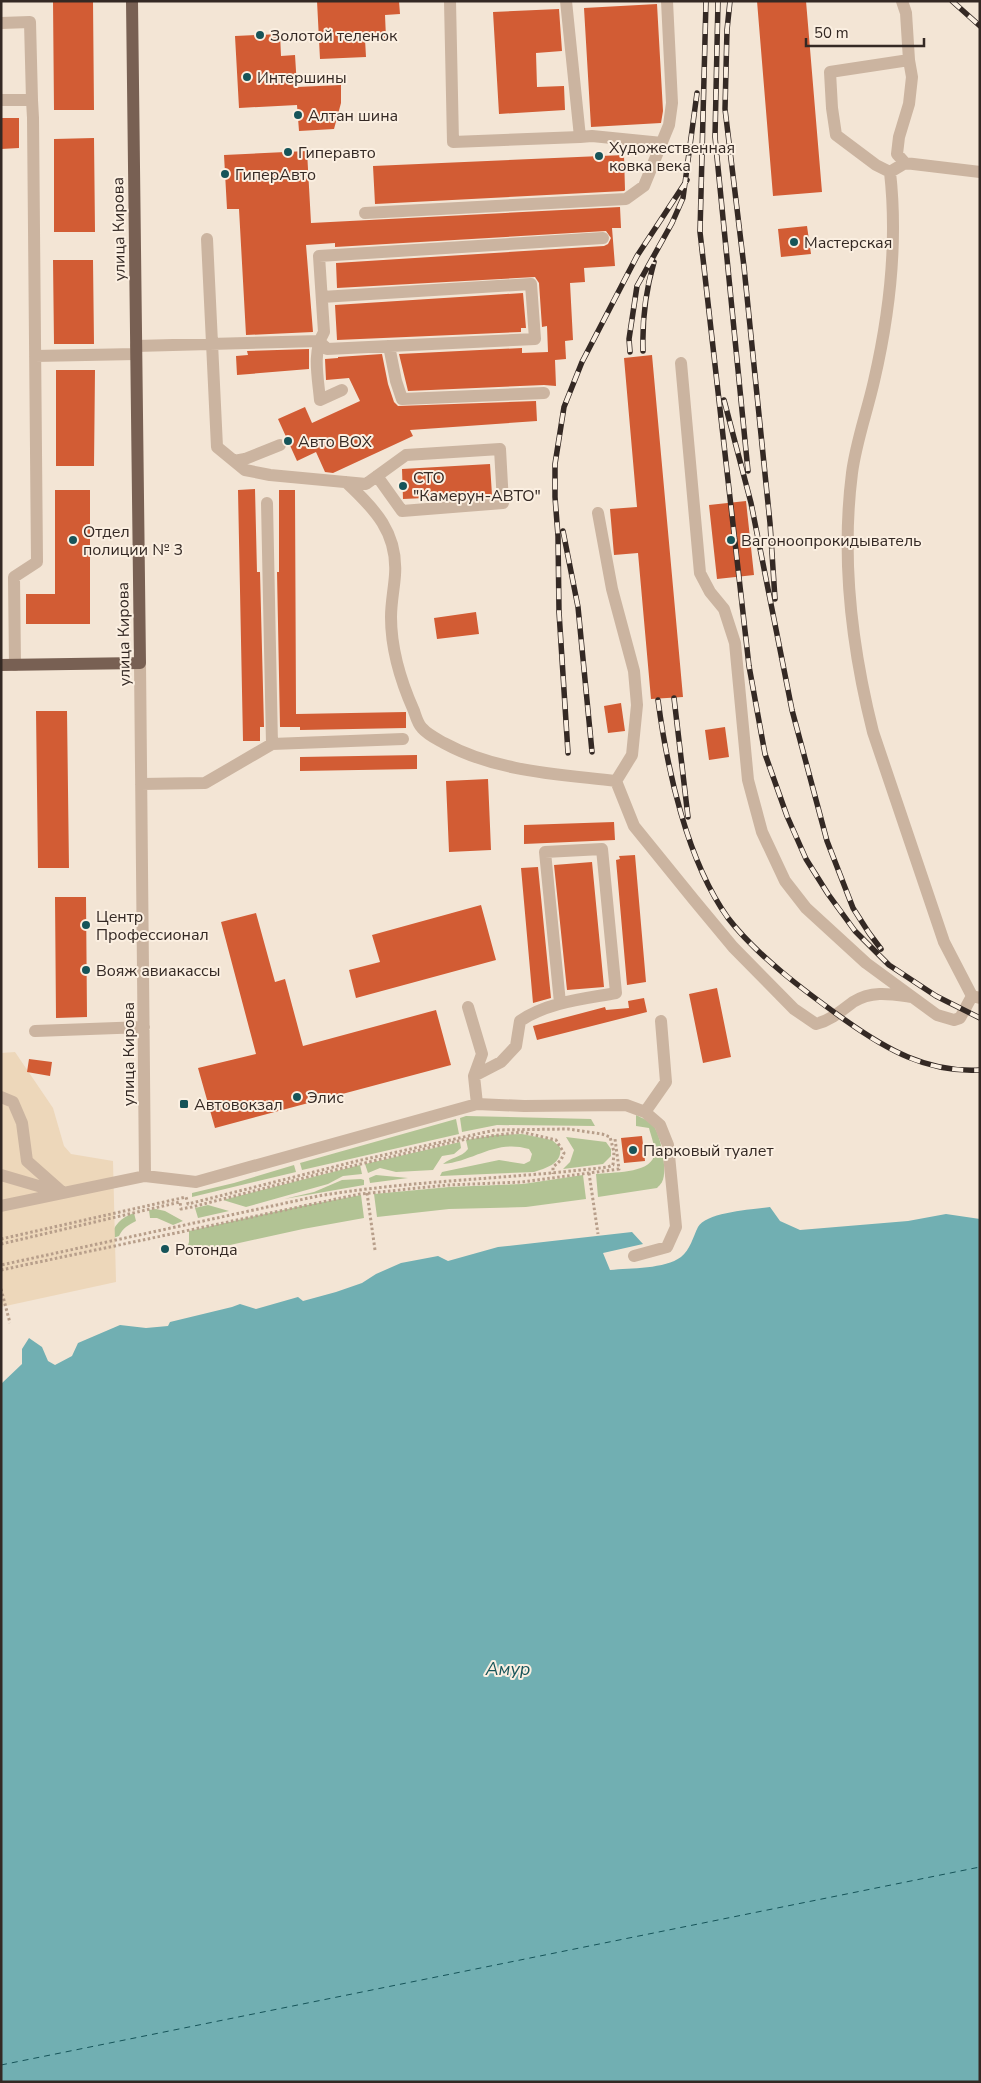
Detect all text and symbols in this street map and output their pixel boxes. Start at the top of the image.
scale bar [806,15,924,47]
text: 50 m [814,23,849,43]
place label: Золотой теленок [270,25,398,47]
marker: Золотой теленок [254,29,266,41]
place label: Интершины [257,67,347,89]
marker: Интершины [241,71,253,83]
place label: Алтан шина [308,105,398,127]
marker: Алтан шина [292,109,304,121]
place label: Художественная ковка века [609,137,735,177]
place label: Гиперавто [298,142,376,164]
marker: Гиперавто [282,146,294,158]
marker: Художественная ковка века [593,150,605,162]
place label: ГиперАвто [235,164,316,186]
marker: ГиперАвто [219,168,231,180]
street label: улица Кирова [107,177,131,281]
place label: Мастерская [804,232,892,254]
marker: Мастерская [788,236,800,248]
place label: Авто BOX [298,431,372,453]
marker: Авто BOX [282,435,294,447]
place label: СТО "Камерун-АВТО" [413,467,541,507]
marker: СТО "Камерун-АВТО" [397,480,409,492]
place label: Отдел полиции № 3 [83,521,183,561]
place label: Вагоноопрокидыватель [741,530,922,552]
marker: Отдел полиции № 3 [67,534,79,546]
marker: Вагоноопрокидыватель [725,534,737,546]
street label: улица Кирова [112,582,136,686]
place label: Центр Профессионал [96,906,209,946]
marker: Центр Профессионал [80,919,92,931]
place label: Вояж авиакассы [96,960,220,982]
marker: Вояж авиакассы [80,964,92,976]
street label: улица Кирова [118,1002,140,1106]
place label: Элис [307,1087,344,1109]
marker: Элис [291,1091,303,1103]
place label: Автовокзал [194,1094,283,1116]
marker: Автовокзал [178,1098,190,1110]
place label: Парковый туалет [643,1140,774,1162]
marker: Парковый туалет [627,1144,639,1156]
place label: Ротонда [175,1239,238,1261]
marker: Ротонда [159,1243,171,1255]
water label: Амур [484,1657,531,1681]

